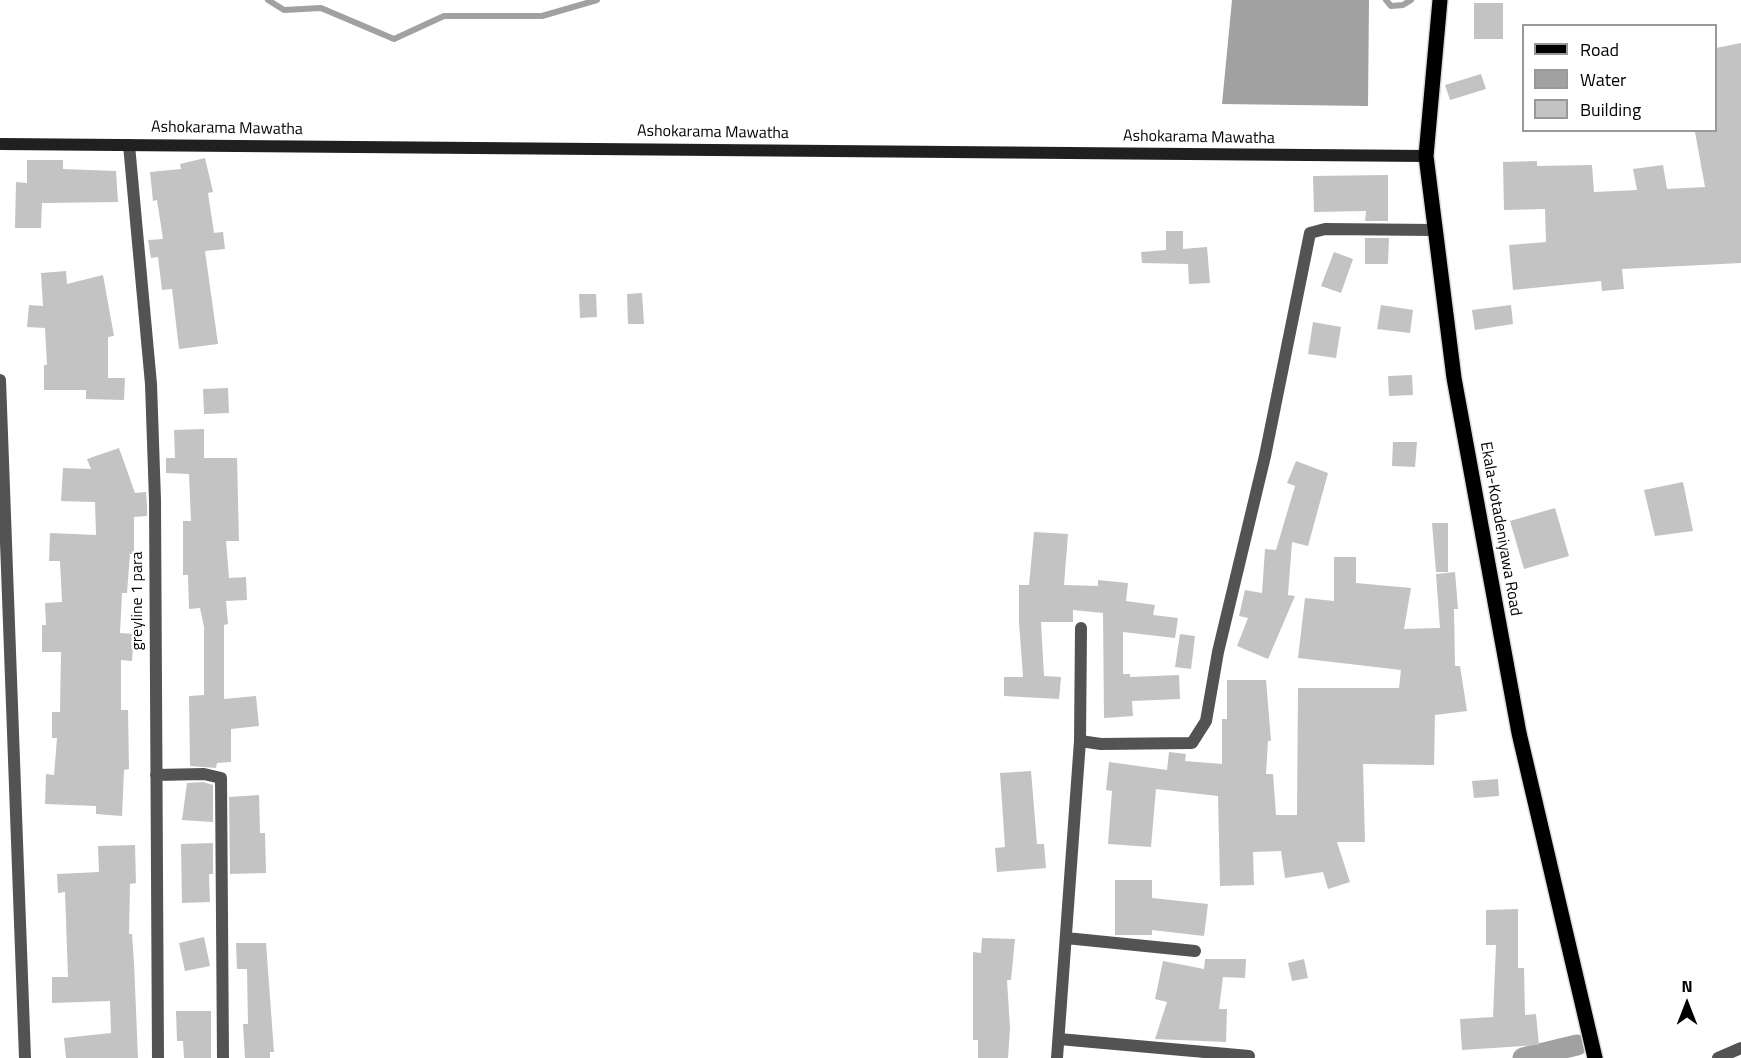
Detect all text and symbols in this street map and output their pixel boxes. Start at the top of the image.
legend [1522,24,1717,132]
text: Road [1580,36,1619,63]
text: Water [1580,66,1626,93]
text: Building [1580,96,1641,123]
street label: Ashokarama Mawatha [151,118,303,140]
street label: Ashokarama Mawatha [637,122,789,144]
street label: Ashokarama Mawatha [1123,127,1275,149]
street label: Ekala-Kotadeniyawa Road [1475,440,1525,618]
street label: greyline 1 para [128,551,148,651]
north arrow [1657,974,1717,1034]
text: N [1681,974,1693,998]

